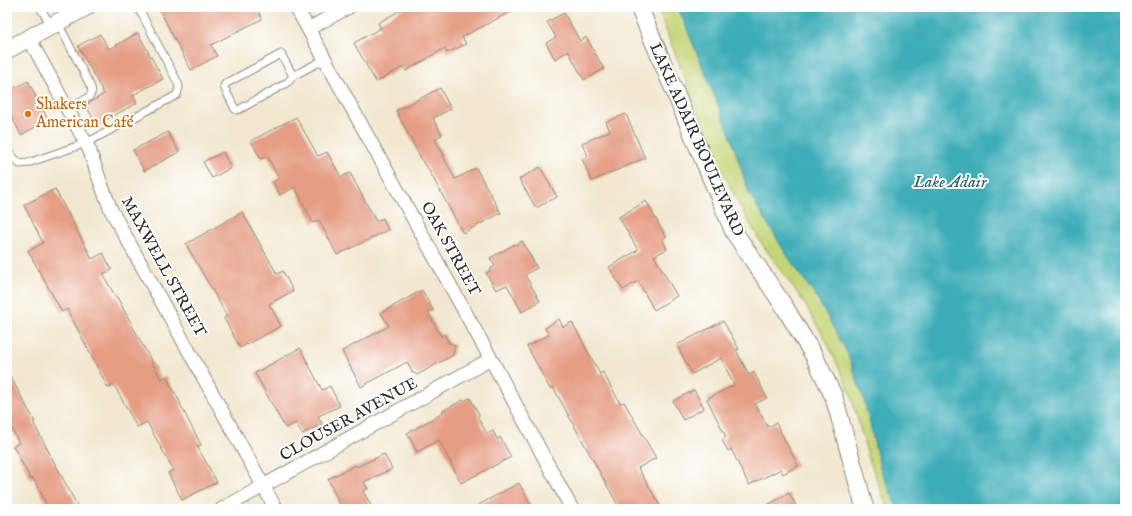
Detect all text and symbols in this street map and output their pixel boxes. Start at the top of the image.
street label: LAKE ADAIR BOULEVARD [644,40,748,240]
place label: Shakers American Café [35,95,134,133]
marker: Shakers American Café [23,109,33,119]
water label: Lake Adair [913,172,988,193]
street label: MAXWELL STREET [116,193,210,341]
street label: OAK STREET [416,198,484,300]
street label: CLOUSER AVENUE [277,374,421,466]

